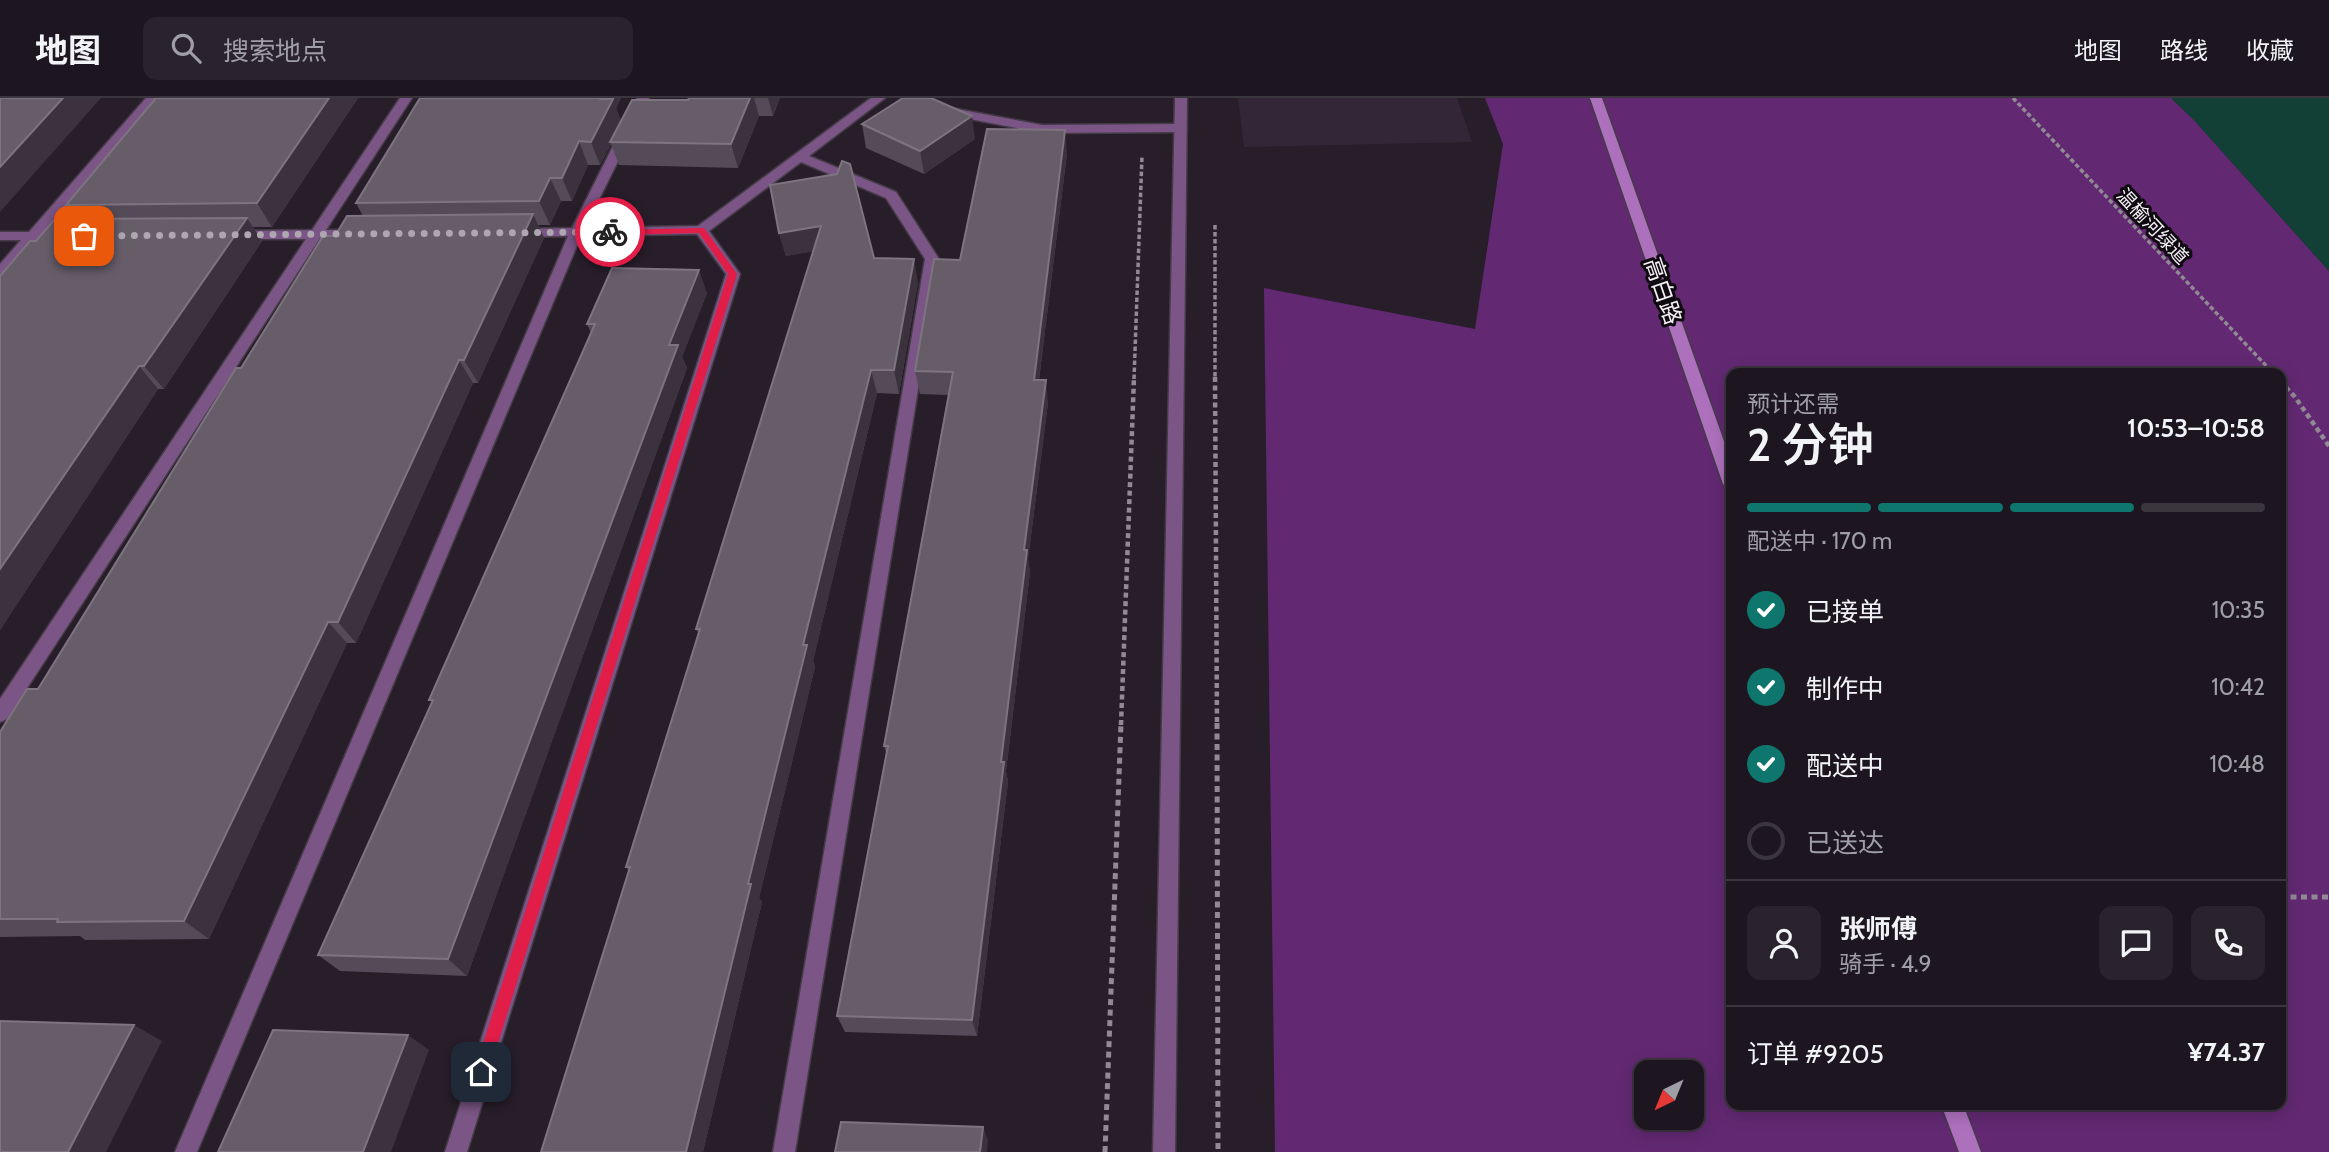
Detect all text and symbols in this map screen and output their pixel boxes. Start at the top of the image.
search box [143,17,633,80]
icon: search [167,29,205,67]
text: 地图 [35,30,101,70]
text: 搜索地点 [223,35,327,67]
text: 地图 [2074,36,2122,65]
text: 路线 [2160,36,2208,65]
text: 收藏 [2246,36,2294,65]
street label: 温榆河绿道 [2112,184,2193,269]
courier [575,197,645,267]
pin [54,206,114,266]
icon: bike [591,213,629,251]
icon: bag [65,217,103,255]
street label: 高白路 [1639,254,1687,328]
text: 预计还需 [1747,390,1839,418]
text: 10:53–10:58 [2127,412,2265,444]
text: 2 分钟 [1747,417,1874,473]
text: 配送中 · 170 m [1747,527,1892,555]
icon: check [1747,591,1785,629]
text: 已接单 [1806,596,1884,628]
text: 10:35 [2212,596,2265,624]
icon: check [1747,668,1785,706]
text: 制作中 [1806,673,1884,705]
text: 10:42 [2211,673,2265,701]
icon: check [1747,745,1785,783]
text: 配送中 [1806,750,1884,782]
text: 10:48 [2209,750,2265,778]
text: 已送达 [1806,827,1884,859]
button: person [1747,906,1821,980]
button: chat [2099,906,2173,980]
button: phone [2191,906,2265,980]
text: 张师傅 [1839,913,1917,945]
text: 骑手 · 4.9 [1839,950,1932,978]
text: ¥74.37 [2188,1036,2265,1068]
text: 订单 #9205 [1747,1038,1884,1070]
pin [451,1042,511,1102]
icon: home [462,1053,500,1091]
north arrow [1634,1060,1704,1130]
map controls [1634,1060,1704,1130]

